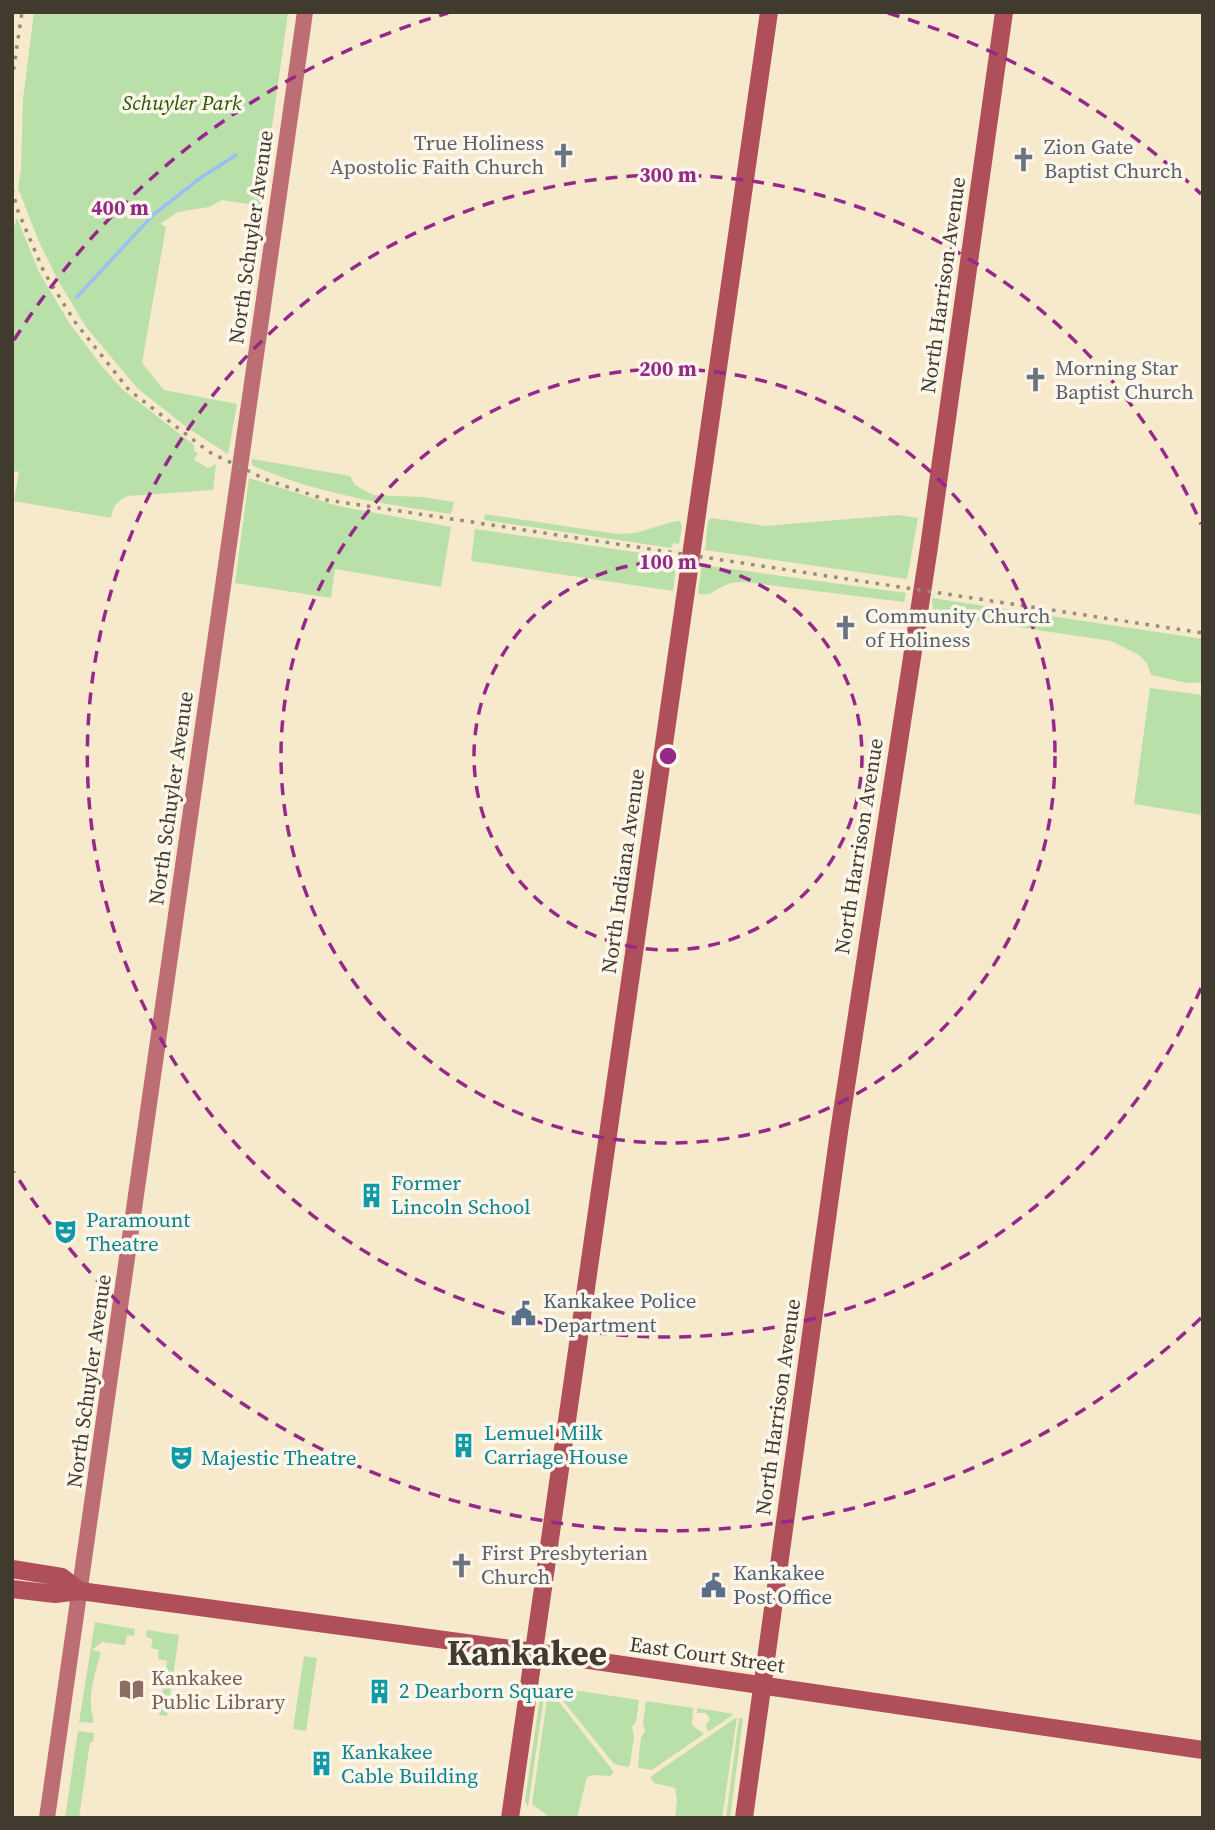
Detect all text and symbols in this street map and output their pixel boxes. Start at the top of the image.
park label: Schuyler Park [122,88,242,117]
street label: North Schuyler Avenue [221,128,280,346]
place label: True Holiness Apostolic Faith Church [330,128,544,181]
place label: Zion Gate Baptist Church [1044,132,1183,185]
church icon: True Holiness Apostolic Faith Church [550,141,578,169]
church icon: Zion Gate Baptist Church [1010,145,1038,173]
text: 300 m [639,160,697,189]
street label: North Harrison Avenue [913,175,972,395]
text: 400 m [91,193,149,222]
place label: Morning Star Baptist Church [1055,353,1194,406]
text: 200 m [639,354,697,383]
church icon: Morning Star Baptist Church [1021,366,1049,394]
text: 100 m [639,547,697,576]
place label: Community Church of Holiness [865,601,1051,654]
church icon: Community Church of Holiness [831,614,859,642]
street label: North Schuyler Avenue [141,689,200,907]
street label: North Harrison Avenue [827,736,890,956]
centre of rings [656,744,680,768]
street label: North Indiana Avenue [594,766,651,975]
place label: Former Lincoln School [391,1168,530,1221]
building icon: Former Lincoln School [357,1181,385,1209]
place label: Paramount Theatre [86,1205,190,1258]
theatre icon: Paramount Theatre [52,1218,80,1246]
street label: North Schuyler Avenue [59,1272,118,1490]
place label: Kankakee Police Department [543,1286,696,1339]
street label: North Harrison Avenue [748,1297,807,1517]
public building icon: Kankakee Police Department [509,1299,537,1327]
place label: Lemuel Milk Carriage House [484,1418,628,1471]
building icon: Lemuel Milk Carriage House [450,1431,478,1459]
place label: Majestic Theatre [201,1443,356,1472]
theatre icon: Majestic Theatre [167,1444,195,1472]
place label: First Presbyterian Church [481,1538,648,1591]
church icon: First Presbyterian Church [447,1551,475,1579]
place label: Kankakee Post Office [733,1558,832,1611]
public building icon: Kankakee Post Office [699,1571,727,1599]
district label: Kankakee [447,1629,607,1677]
street label: East Court Street [628,1629,787,1680]
place label: Kankakee Public Library [151,1663,285,1716]
library icon: Kankakee Public Library [117,1676,145,1704]
place label: 2 Dearborn Square [399,1676,574,1705]
building icon: 2 Dearborn Square [365,1677,393,1705]
place label: Kankakee Cable Building [341,1737,478,1790]
building icon: Kankakee Cable Building [307,1750,335,1778]

